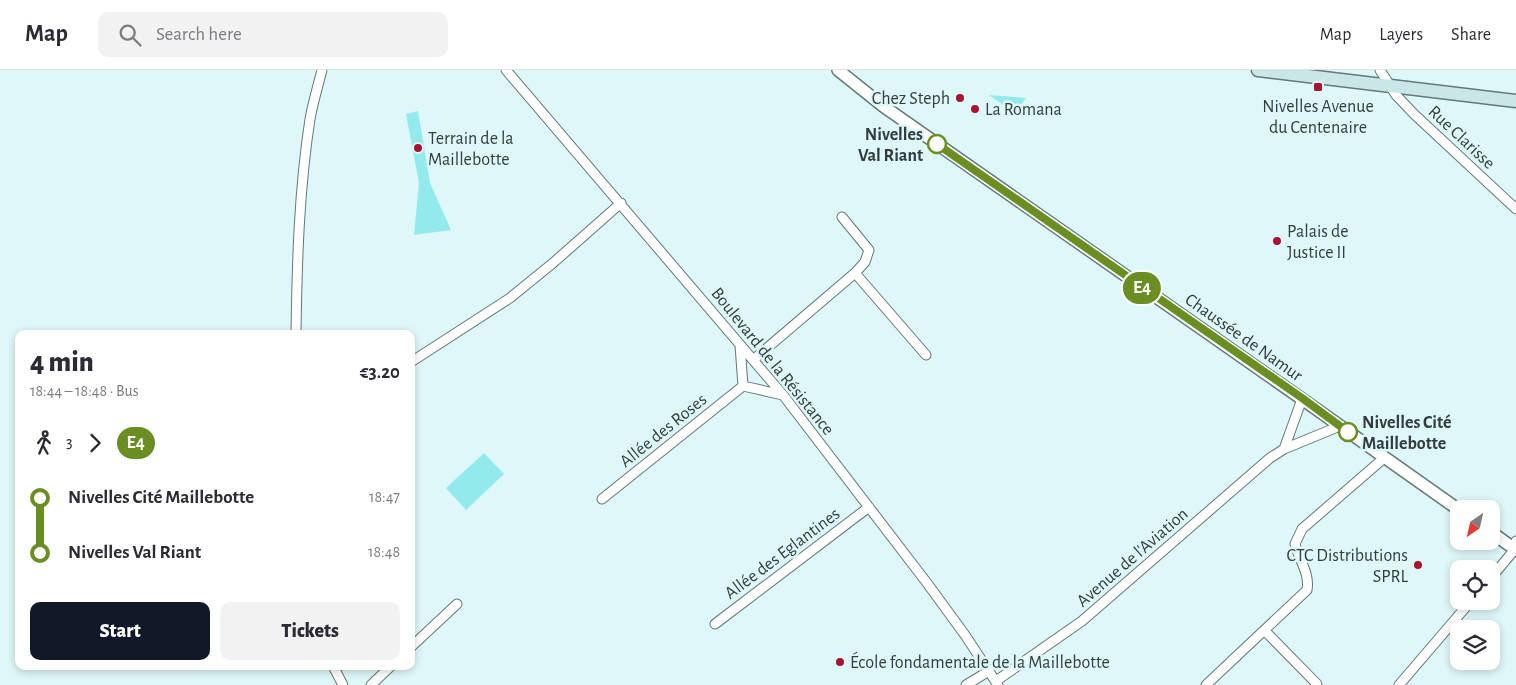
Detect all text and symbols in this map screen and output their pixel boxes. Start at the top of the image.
search box [98,12,448,57]
icon: search [116,21,144,49]
text: Map [25,22,68,46]
text: Search here [156,25,242,44]
text: Map [1320,26,1351,44]
text: Layers [1379,26,1423,44]
text: Share [1451,26,1491,44]
marker: Nivelles Avenue du Centenaire [1312,81,1324,93]
place label: Chez Steph [872,90,950,108]
marker: Chez Steph [954,92,966,104]
place label: Nivelles Avenue du Centenaire [1262,98,1374,137]
place label: La Romana [985,101,1062,119]
marker: La Romana [969,103,981,115]
street label: Rue Clarisse [1425,103,1498,173]
place label: Nivelles Val Riant [858,126,923,165]
place label: Terrain de la Maillebotte [428,130,514,169]
marker: Nivelles Val Riant [927,134,947,154]
marker: Terrain de la Maillebotte [412,142,424,154]
place label: Palais de Justice II [1287,223,1349,262]
marker: Palais de Justice II [1271,235,1283,247]
line badge: E4 [1120,272,1164,304]
text: E4 [1133,279,1151,297]
street label: Boulevard de la Résistance [707,285,837,439]
street label: Chaussée de Namur [1181,291,1306,385]
text: 4 min [30,349,94,377]
text: €3.20 [360,363,400,382]
text: 18:44 – 18:48 · Bus [30,383,139,399]
street label: Allée des Roses [617,390,710,471]
place label: Nivelles Cité Maillebotte [1362,414,1451,453]
marker: Nivelles Cité Maillebotte [1338,422,1358,442]
icon: walk [30,429,58,457]
icon: forward [81,429,109,457]
text: 3 [66,434,73,450]
text: E4 [127,434,145,452]
text: Nivelles Cité Maillebotte [68,488,254,507]
text: 18:47 [369,489,400,505]
north arrow [1450,500,1500,550]
map controls [1450,500,1500,670]
street label: Allée des Eglantines [722,505,844,603]
street label: Avenue de l'Aviation [1074,505,1192,611]
text: Nivelles Val Riant [68,543,201,562]
text: 18:48 [368,544,400,560]
place label: CTC Distributions SPRL [1287,547,1409,586]
marker: CTC Distributions SPRL [1412,559,1424,571]
button: locate [1450,560,1500,610]
button: Start [30,602,210,660]
button: Tickets [220,602,400,660]
button: layers [1450,620,1500,670]
place label: École fondamentale de la Maillebotte [850,651,1110,672]
marker: École fondamentale de la Maillebotte [834,656,846,668]

